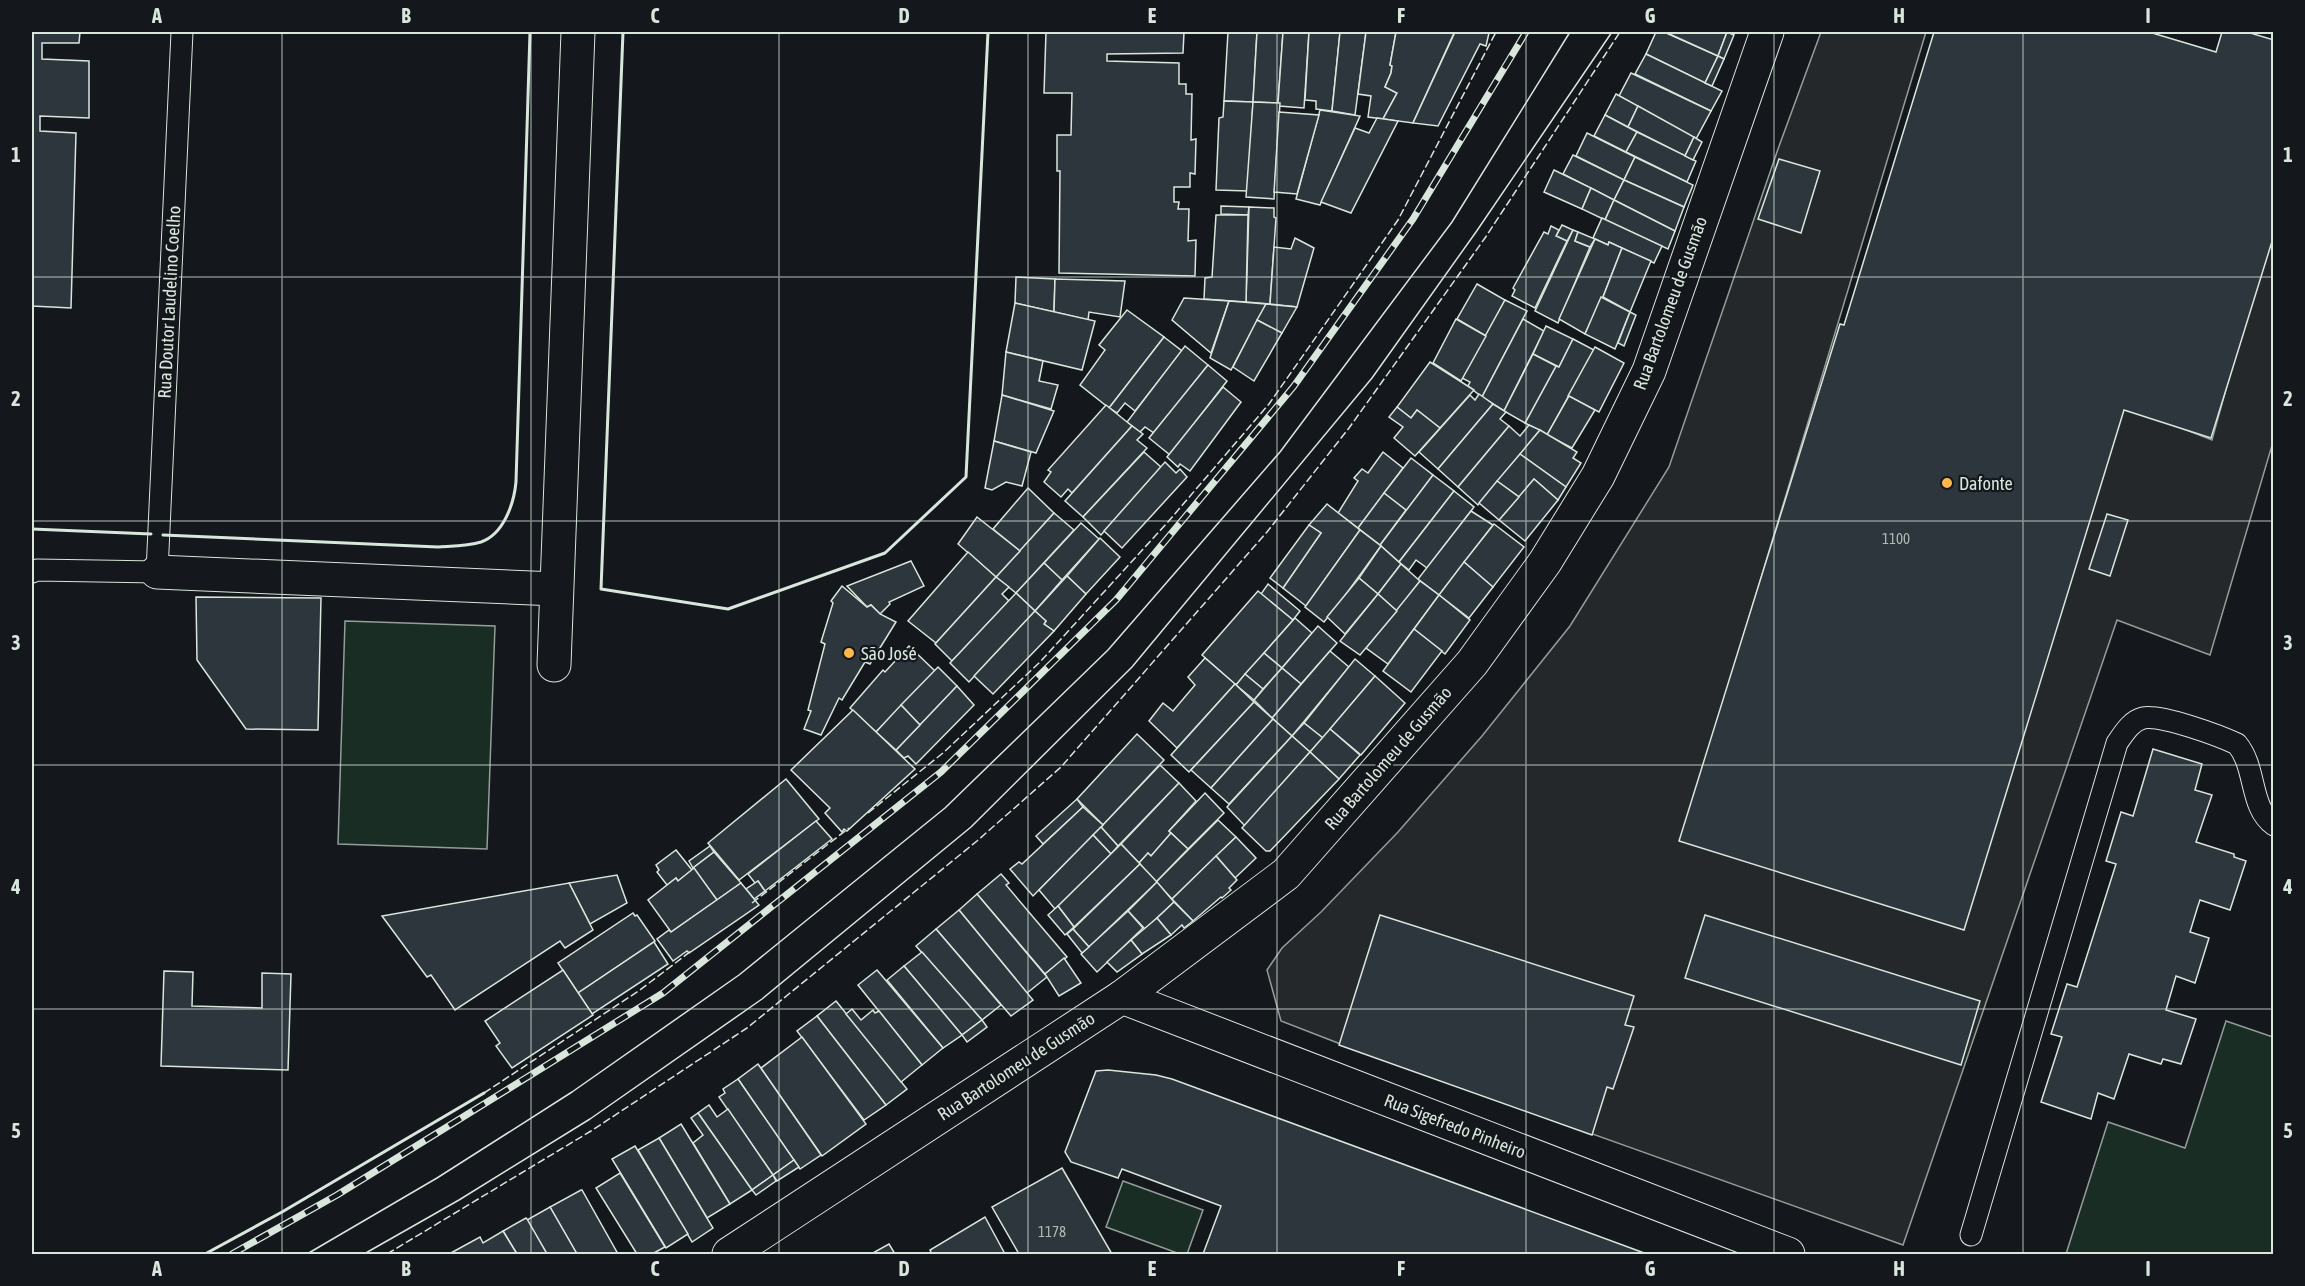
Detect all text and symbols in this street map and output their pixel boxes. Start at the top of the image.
text: A [151,4,162,27]
text: B [401,4,411,27]
text: C [651,4,660,27]
text: D [898,4,910,27]
text: E [1148,4,1157,27]
text: F [1397,4,1405,27]
text: G [1645,4,1656,27]
text: H [1893,4,1905,27]
text: I [2145,4,2151,27]
text: 1 [11,143,21,166]
text: 1 [2283,143,2293,166]
street label: Rua Doutor Laudelino Coelho [153,205,185,399]
street label: Rua Bartolomeu de Gusmão [1629,213,1711,393]
text: 2 [11,387,21,410]
text: 2 [2283,387,2293,410]
place label: Dafonte [1959,473,2013,494]
marker: Dafonte [1940,476,1954,490]
house number: 1100 [1882,530,1910,547]
text: 3 [11,631,21,654]
text: 3 [2283,631,2293,654]
place label: São José [861,643,917,664]
marker: São José [842,646,856,660]
street label: Rua Bartolomeu de Gusmão [1320,682,1456,834]
text: 4 [10,875,21,898]
text: 4 [2282,875,2293,898]
street label: Rua Bartolomeu de Gusmão [934,1007,1098,1125]
street label: Rua Sigefredo Pinheiro [1381,1089,1529,1163]
text: 5 [11,1119,21,1142]
text: 5 [2283,1119,2293,1142]
house number: 1178 [1038,1223,1066,1240]
text: A [151,1257,162,1280]
text: B [401,1257,411,1280]
text: C [651,1257,660,1280]
text: D [898,1257,910,1280]
text: E [1148,1257,1157,1280]
text: F [1397,1257,1405,1280]
text: G [1645,1257,1656,1280]
text: H [1893,1257,1905,1280]
text: I [2145,1257,2151,1280]

